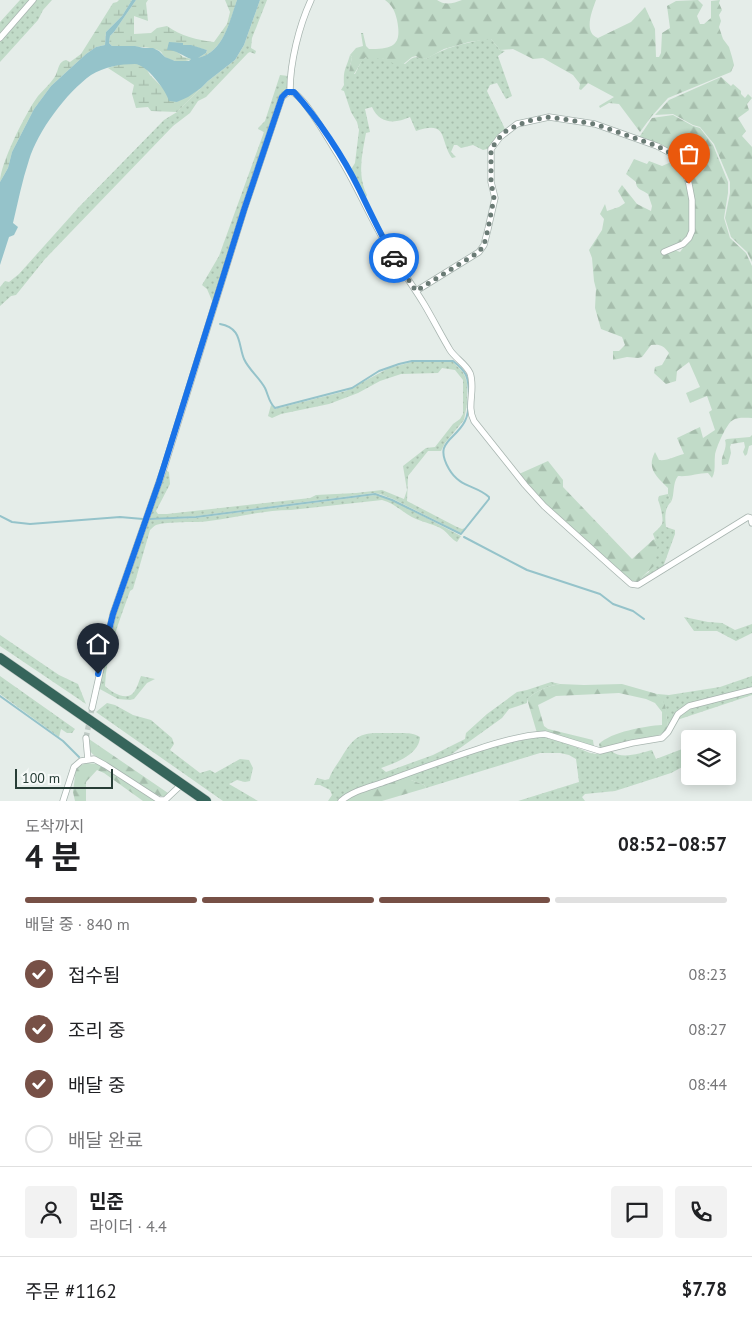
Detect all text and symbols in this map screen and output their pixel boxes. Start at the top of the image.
pin [668,133,710,184]
icon: bag [675,140,703,168]
courier [369,233,419,283]
icon: car [380,244,408,272]
pin [77,623,119,674]
icon: home [84,630,112,658]
map controls [681,730,736,785]
button: layers [681,730,736,785]
scale bar [15,766,112,789]
text: 100 m [22,769,60,787]
text: 도착까지 [25,816,84,836]
text: 08:52–08:57 [618,832,727,856]
text: 4 분 [25,835,81,877]
text: 배달 중 · 840 m [25,914,130,934]
icon: check [25,960,53,988]
text: 접수됨 [68,963,120,987]
text: 08:23 [689,964,727,984]
icon: check [25,1015,53,1043]
text: 조리 중 [68,1018,126,1042]
text: 08:27 [689,1019,727,1039]
icon: check [25,1070,53,1098]
text: 배달 중 [68,1073,126,1097]
text: 08:44 [689,1074,727,1094]
text: 배달 완료 [68,1128,143,1152]
button: person [25,1186,77,1238]
button: chat [611,1186,663,1238]
button: phone [675,1186,727,1238]
text: 민준 [89,1189,124,1213]
text: 라이더 · 4.4 [89,1216,167,1236]
text: $7.78 [681,1277,727,1301]
text: 주문 #1162 [25,1279,117,1303]

